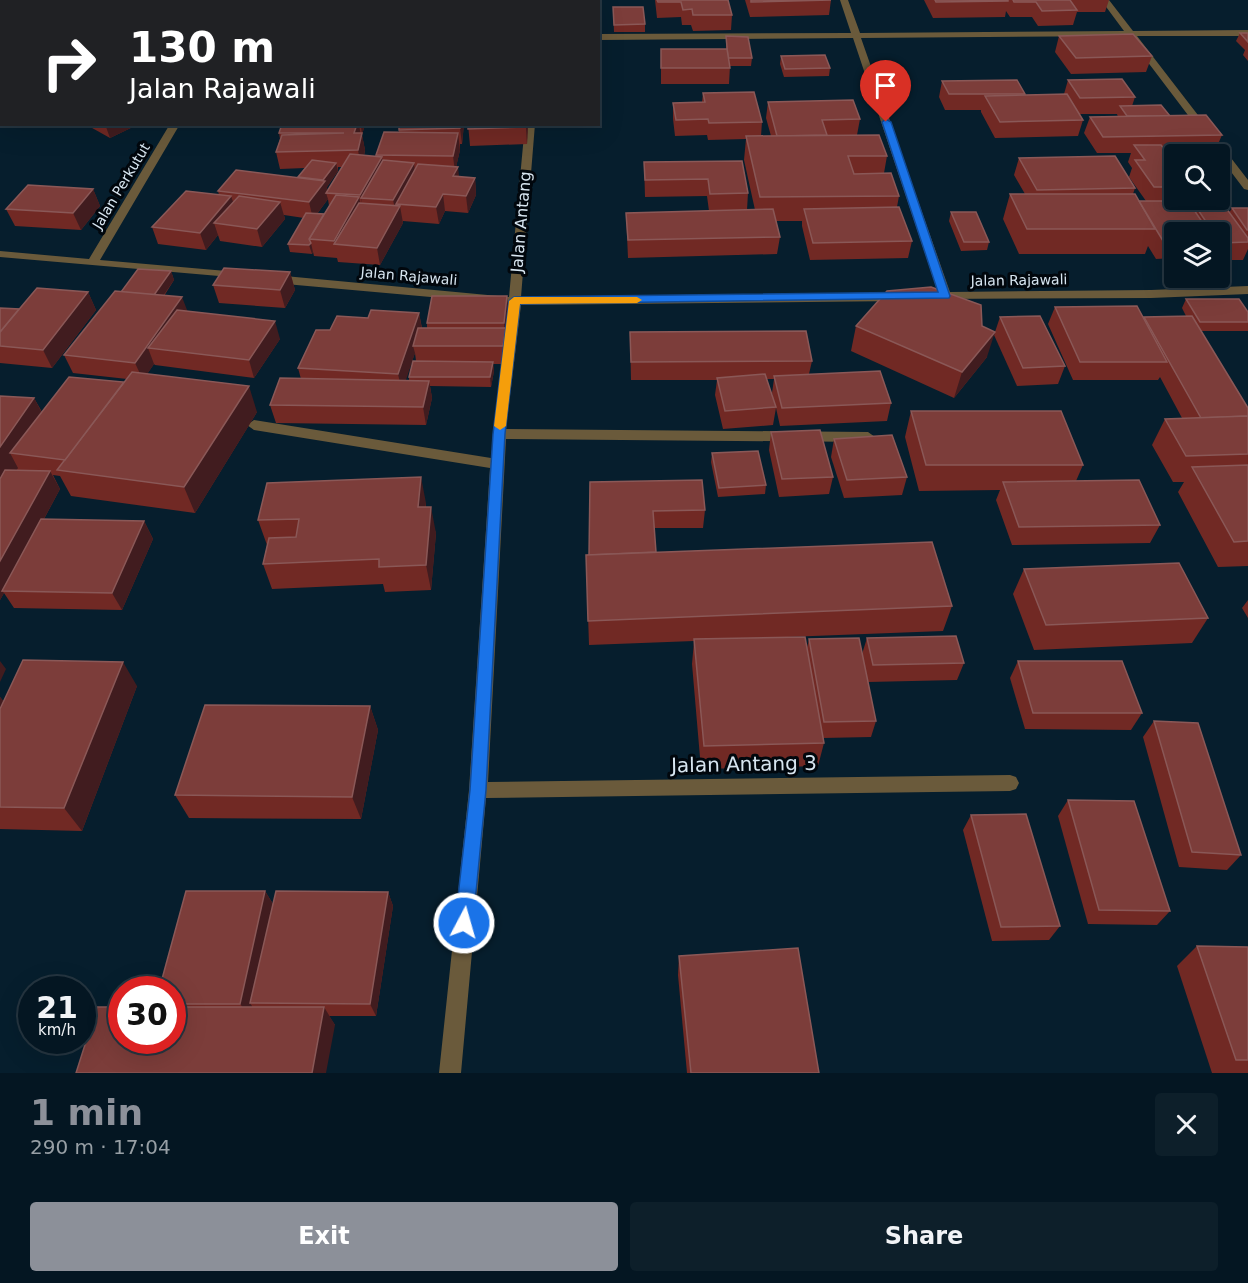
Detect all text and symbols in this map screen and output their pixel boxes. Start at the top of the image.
text: 130 m [129,23,275,72]
icon: right [30,24,108,102]
pin [860,60,911,122]
icon: arrive [869,69,902,102]
text: Jalan Rajawali [129,73,316,104]
street label: Jalan Perkutut [89,140,153,233]
map controls [1164,144,1230,288]
button: search [1164,144,1230,210]
street label: Jalan Antang [507,171,535,274]
button: layers [1164,222,1230,288]
street label: Jalan Rajawali [359,264,458,288]
street label: Jalan Rajawali [969,271,1068,289]
street label: Jalan Antang 3 [669,751,817,777]
position arrow [432,891,496,955]
speed limit sign: 30 [108,976,186,1054]
text: 21 [36,990,78,1025]
text: km/h [38,1021,76,1039]
text: 1 min [30,1092,143,1133]
button: close [1155,1093,1218,1156]
text: 290 m · 17:04 [30,1135,171,1159]
button: Exit [30,1202,618,1271]
button: Share [630,1202,1218,1271]

